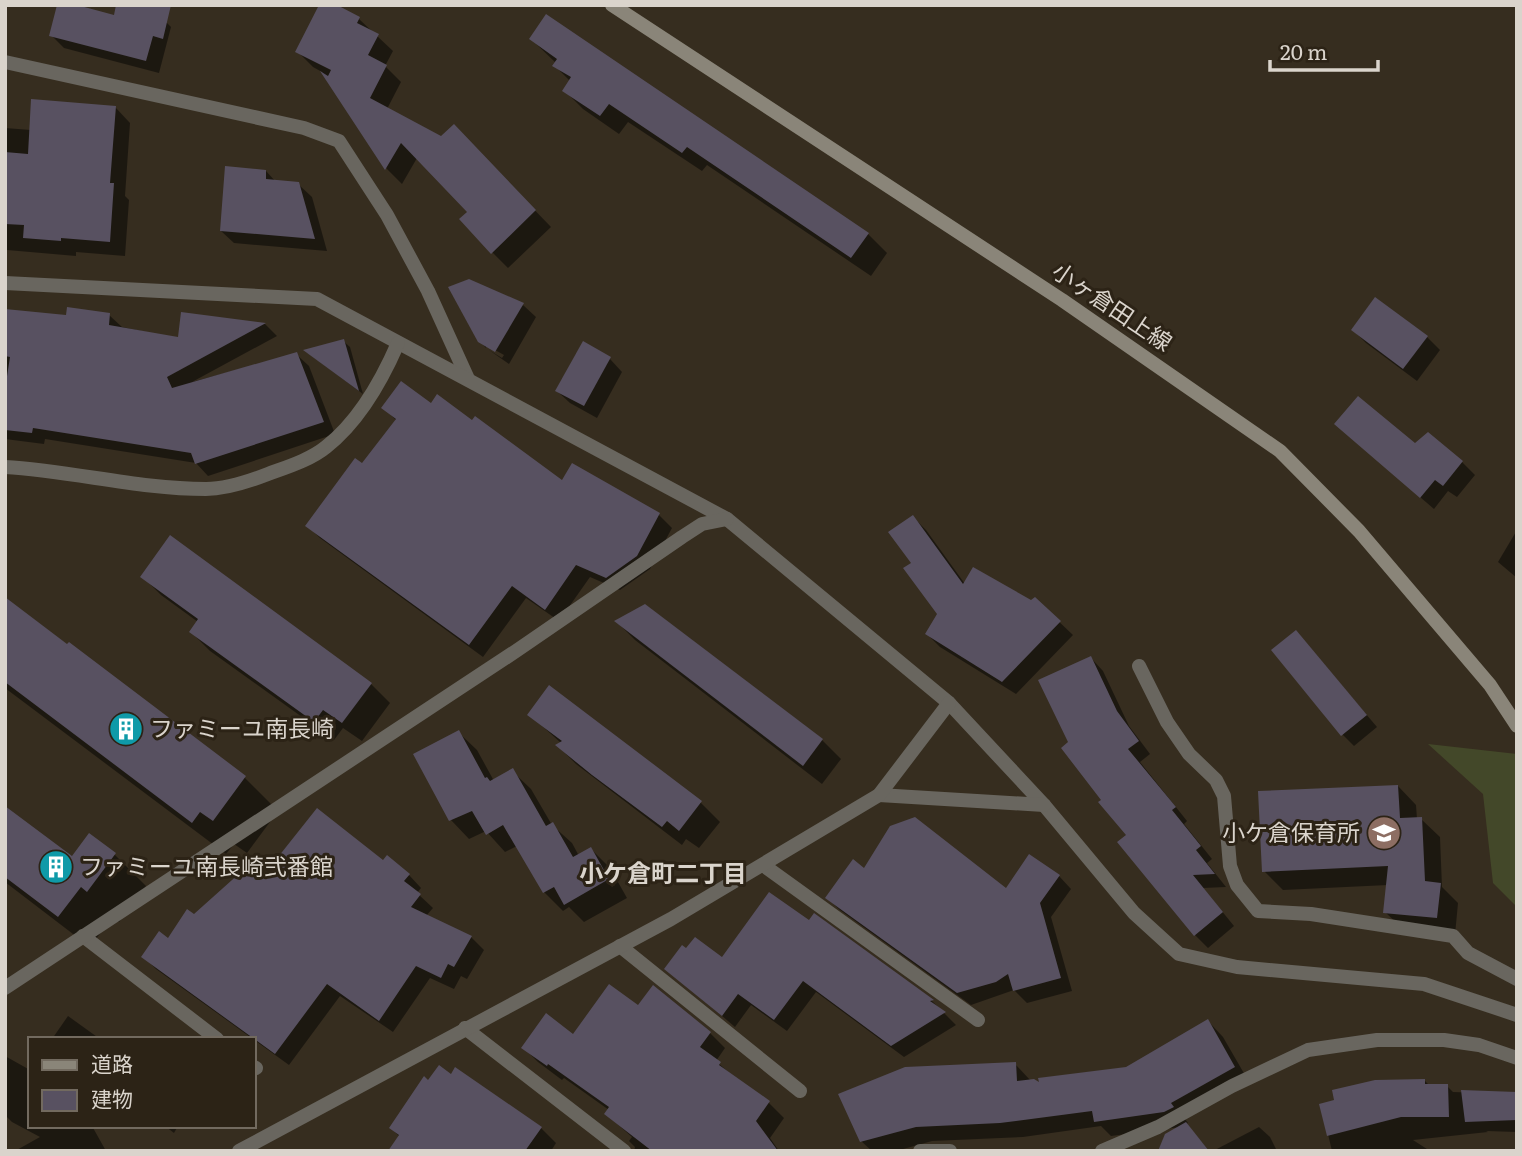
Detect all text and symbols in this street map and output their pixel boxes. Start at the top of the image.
scale bar [1270,28,1378,72]
text: 20 m [1280,35,1327,66]
street label: 小ヶ倉田上線 [1046,253,1180,358]
building icon: ファミーユ南長崎 [107,710,145,748]
place label: ファミーユ南長崎 [150,710,334,744]
place label: 小ケ倉保育所 [1222,814,1360,848]
school or university icon: 小ケ倉保育所 [1365,814,1403,852]
building icon: ファミーユ南長崎弐番館 [37,848,75,886]
place label: ファミーユ南長崎弐番館 [80,848,333,882]
district label: 小ケ倉町二丁目 [579,854,747,889]
legend [28,1037,256,1128]
text: 道路 [91,1047,133,1078]
text: 建物 [91,1082,133,1113]

